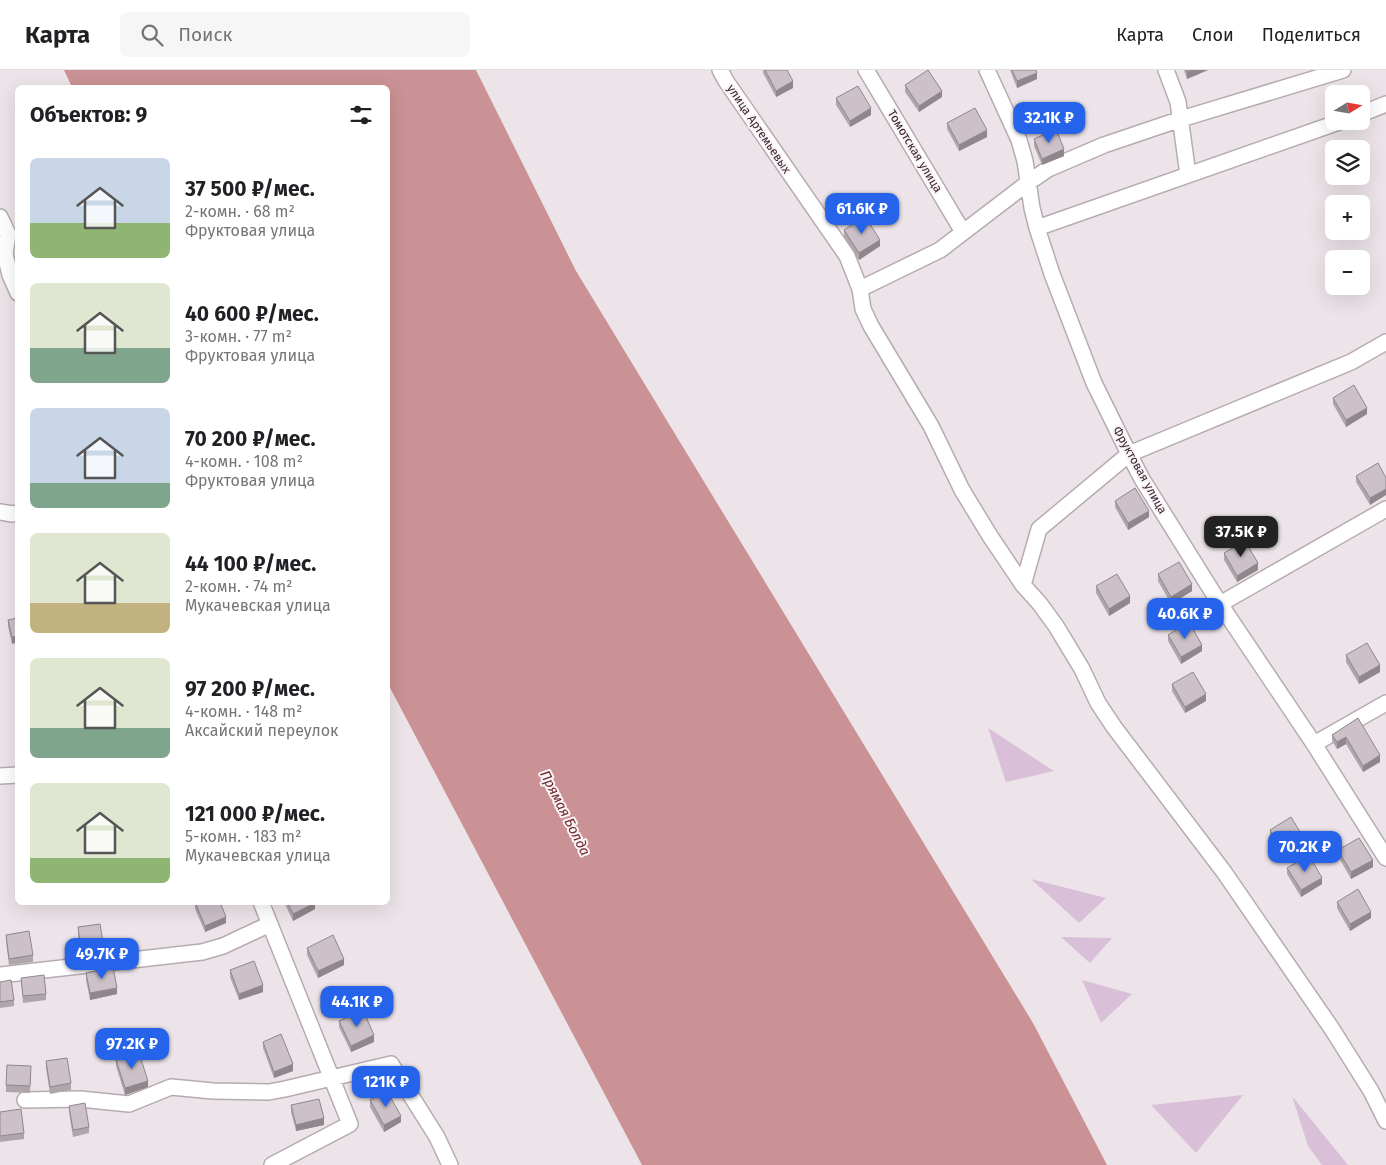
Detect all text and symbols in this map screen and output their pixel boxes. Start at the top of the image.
search box [120,12,470,57]
text: Карта [25,21,90,49]
icon: search [138,21,166,49]
text: Поиск [178,23,232,46]
text: Карта [1116,24,1164,46]
text: Слои [1192,24,1234,46]
text: Поделиться [1262,24,1361,46]
street label: улица Артемьевых [724,82,794,176]
north arrow [1325,85,1370,130]
map controls [1325,85,1370,295]
icon: filters [347,101,375,129]
text: Объектов: 9 [30,102,147,128]
pin: 32.1K ₽ [1003,102,1095,144]
street label: Томотская улица [885,107,945,195]
text: 32.1K ₽ [1024,108,1074,127]
button: layers [1325,140,1370,185]
text: 37 500 ₽/мес. [185,176,315,202]
icon: home [70,178,130,238]
pin: 61.6K ₽ [816,192,908,235]
button: + [1325,195,1370,240]
text: 61.6K ₽ [836,199,888,218]
text: 2-комн. · 68 m² [185,202,295,221]
text: Фруктовая улица [185,221,315,240]
button: − [1325,250,1370,295]
text: 40 600 ₽/мес. [185,301,319,327]
icon: home [70,303,130,363]
text: 3-комн. · 77 m² [185,327,292,346]
text: Фруктовая улица [185,346,315,365]
street label: Фруктовая улица [1110,424,1170,516]
text: 70 200 ₽/мес. [185,426,316,452]
icon: home [70,428,130,488]
text: 4-комн. · 108 m² [185,452,303,471]
text: Фруктовая улица [185,471,315,490]
pin: 37.5K ₽ [1195,516,1287,558]
text: 37.5K ₽ [1215,522,1267,541]
text: 44 100 ₽/мес. [185,551,316,577]
icon: home [70,553,130,613]
text: 2-комн. · 74 m² [185,577,293,596]
text: Мукачевская улица [185,596,331,615]
pin: 40.6K ₽ [1139,598,1231,640]
text: 40.6K ₽ [1158,604,1212,623]
text: 97 200 ₽/мес. [185,676,315,702]
icon: home [70,678,130,738]
text: 4-комн. · 148 m² [185,702,302,721]
text: Аксайский переулок [185,721,338,740]
water label: Прямая Болда [536,768,594,858]
text: 121 000 ₽/мес. [185,801,325,827]
icon: home [70,803,130,863]
text: 5-комн. · 183 m² [185,827,301,846]
pin: 70.2K ₽ [1259,830,1351,873]
text: 70.2K ₽ [1279,837,1331,856]
text: Мукачевская улица [185,846,331,865]
pin: 49.7K ₽ [56,938,148,980]
text: 49.7K ₽ [76,944,128,963]
pin: 44.1K ₽ [311,986,403,1028]
text: 44.1K ₽ [331,992,383,1011]
pin: 97.2K ₽ [86,1028,178,1070]
text: 97.2K ₽ [106,1034,158,1053]
pin: 121K ₽ [345,1066,427,1108]
text: 121K ₽ [363,1072,409,1091]

